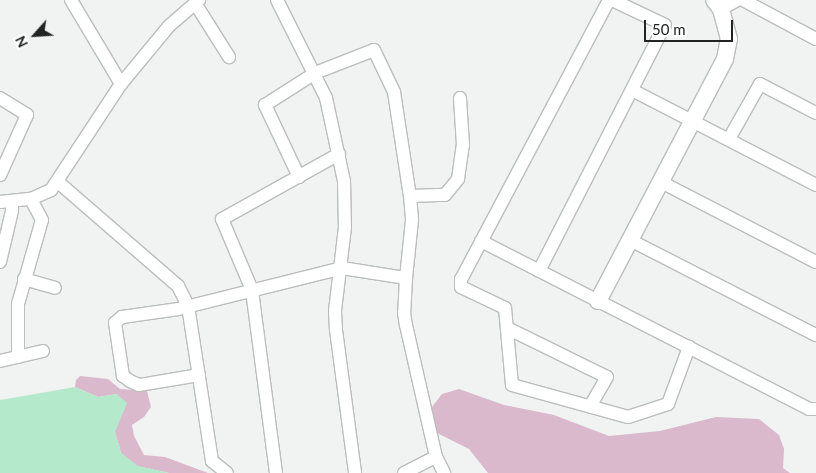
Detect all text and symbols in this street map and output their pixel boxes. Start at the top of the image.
north arrow [10,10,60,60]
scale bar [646,10,735,42]
text: 50 m [652,20,686,38]
text: N [11,33,31,50]

